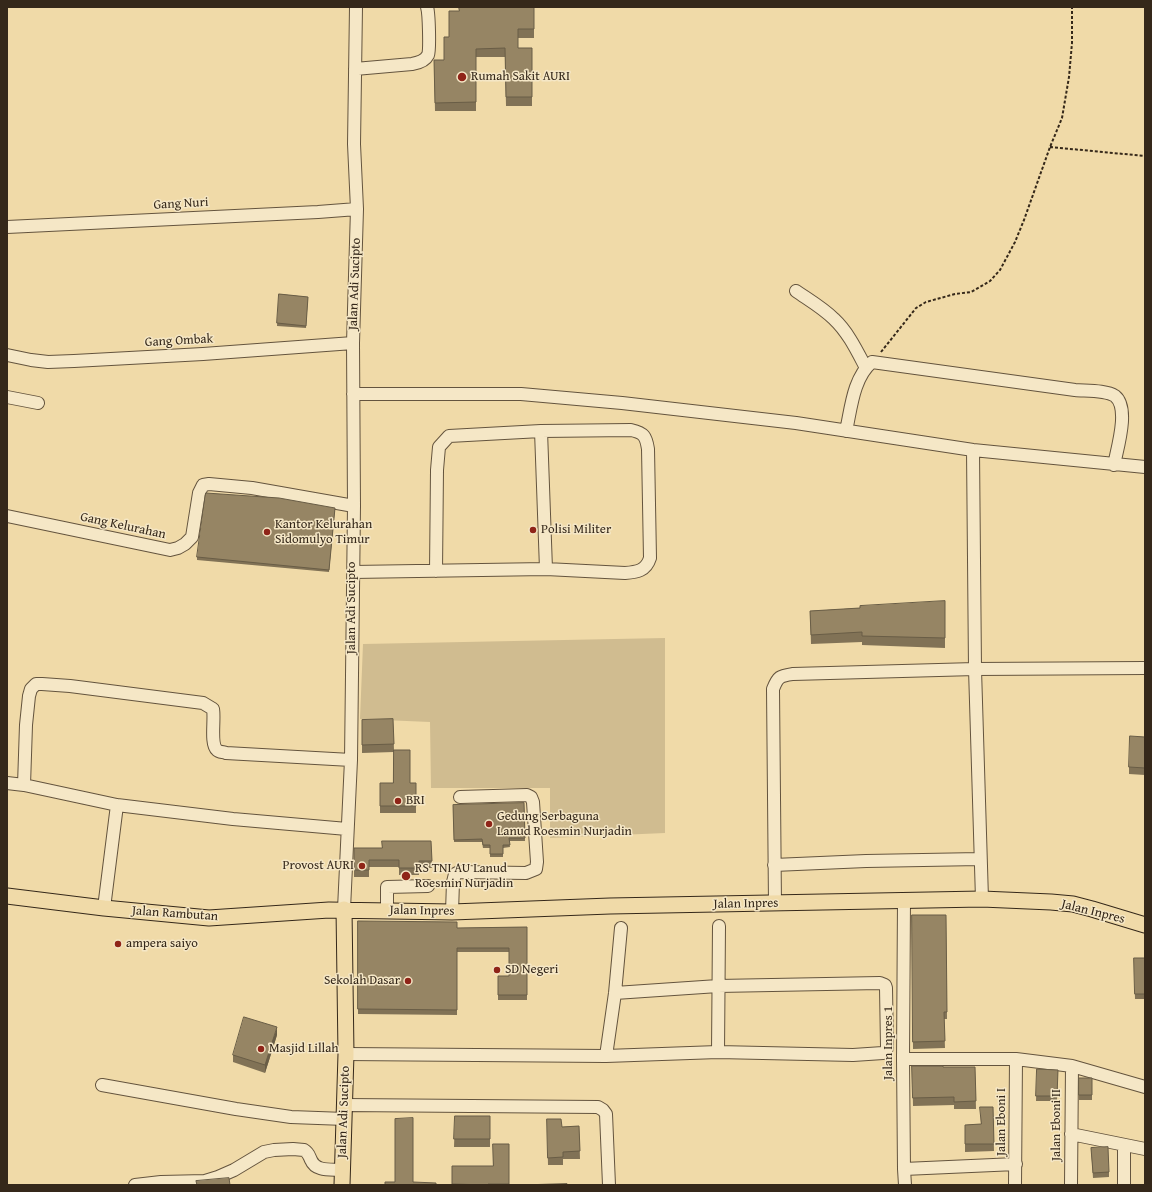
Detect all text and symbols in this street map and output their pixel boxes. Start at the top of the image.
place label: Rumah Sakit AURI [471,69,570,85]
marker: Rumah Sakit AURI [456,71,468,83]
street label: Gang Nuri [153,195,209,213]
street label: Jalan Adi Sucipto [346,237,364,331]
street label: Gang Ombak [144,331,214,351]
street label: Gang Kelurahan [79,509,167,543]
place label: Kantor Kelurahan Sidomulyo Timur [275,517,372,548]
place label: Polisi Militer [541,522,611,538]
marker: Polisi Militer [528,525,538,535]
marker: Kantor Kelurahan Sidomulyo Timur [262,527,272,537]
street label: Jalan Adi Sucipto [344,562,360,654]
place label: BRI [406,793,425,809]
marker: BRI [393,796,403,806]
place label: Gedung Serbaguna Lanud Roesmin Nurjadin [497,809,632,840]
marker: Gedung Serbaguna Lanud Roesmin Nurjadin [484,819,494,829]
place label: Provost AURI [283,858,354,874]
marker: Provost AURI [357,861,367,871]
place label: RS TNI AU Lanud Roesmin Nurjadin [415,861,513,892]
marker: RS TNI AU Lanud Roesmin Nurjadin [400,870,412,882]
street label: Jalan Inpres [713,896,779,912]
street label: Jalan Inpres [1060,897,1126,927]
street label: Jalan Rambutan [131,903,219,925]
street label: Jalan Inpres [389,903,455,919]
place label: ampera saiyo [126,936,198,952]
marker: ampera saiyo [113,939,123,949]
place label: SD Negeri [505,962,558,978]
marker: SD Negeri [492,965,502,975]
place label: Sekolah Dasar [324,973,400,989]
marker: Sekolah Dasar [403,976,413,986]
street label: Jalan Inpres 1 [881,1006,897,1080]
place label: Masjid Lillah [269,1041,339,1057]
marker: Masjid Lillah [256,1044,266,1054]
street label: Jalan Adi Sucipto [335,1065,353,1159]
street label: Jalan Eboni I [994,1088,1010,1156]
street label: Jalan Eboni II [1049,1089,1065,1161]

